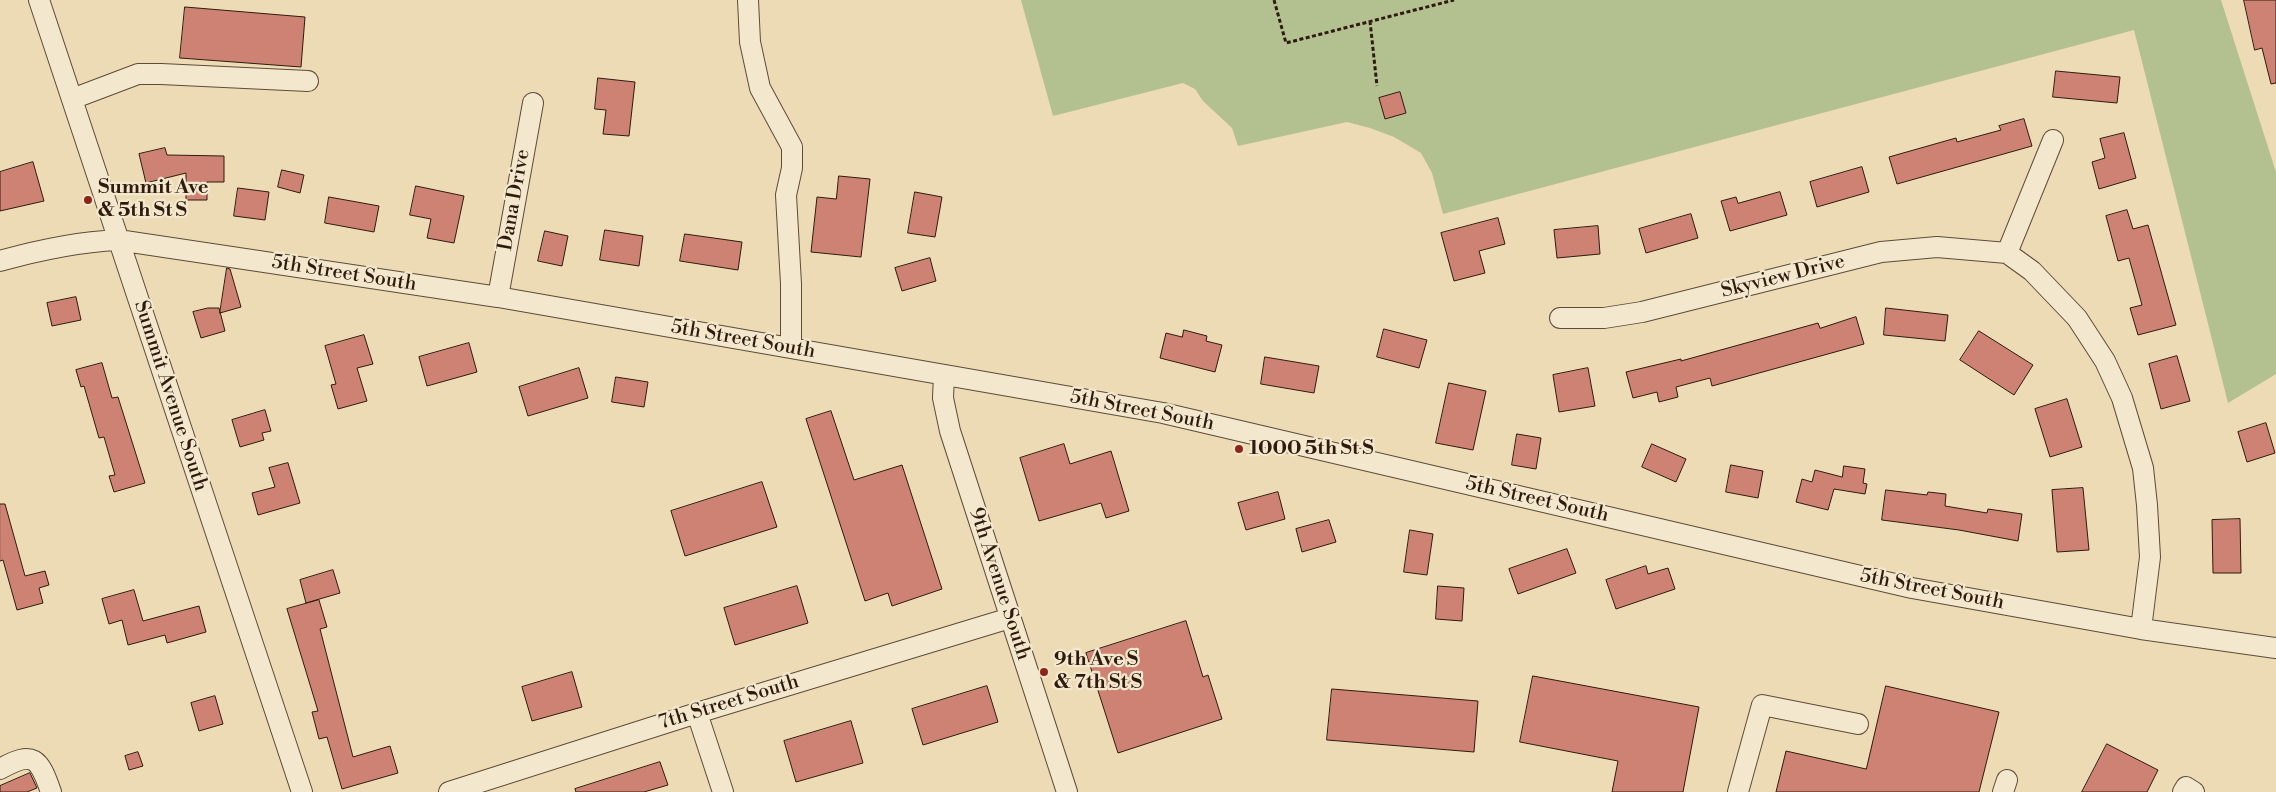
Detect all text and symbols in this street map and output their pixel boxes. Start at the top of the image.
street label: Dana Drive [494,147,536,253]
place label: Summit Ave & 5th St S [98,176,209,223]
marker: Summit Ave & 5th St S [82,194,94,206]
street label: Skyview Drive [1719,250,1847,304]
street label: 5th Street South [270,251,418,297]
street label: Summit Avenue South [128,298,212,494]
street label: 5th Street South [669,315,817,365]
street label: 5th Street South [1068,385,1216,437]
place label: 1000 5th St S [1249,437,1374,461]
marker: 1000 5th St S [1233,443,1245,455]
street label: 5th Street South [1463,472,1611,528]
street label: 9th Avenue South [963,505,1035,663]
street label: 5th Street South [1858,564,2006,616]
place label: 9th Ave S & 7th St S [1054,648,1142,695]
marker: 9th Ave S & 7th St S [1038,666,1050,678]
street label: 7th Street South [656,670,802,736]

